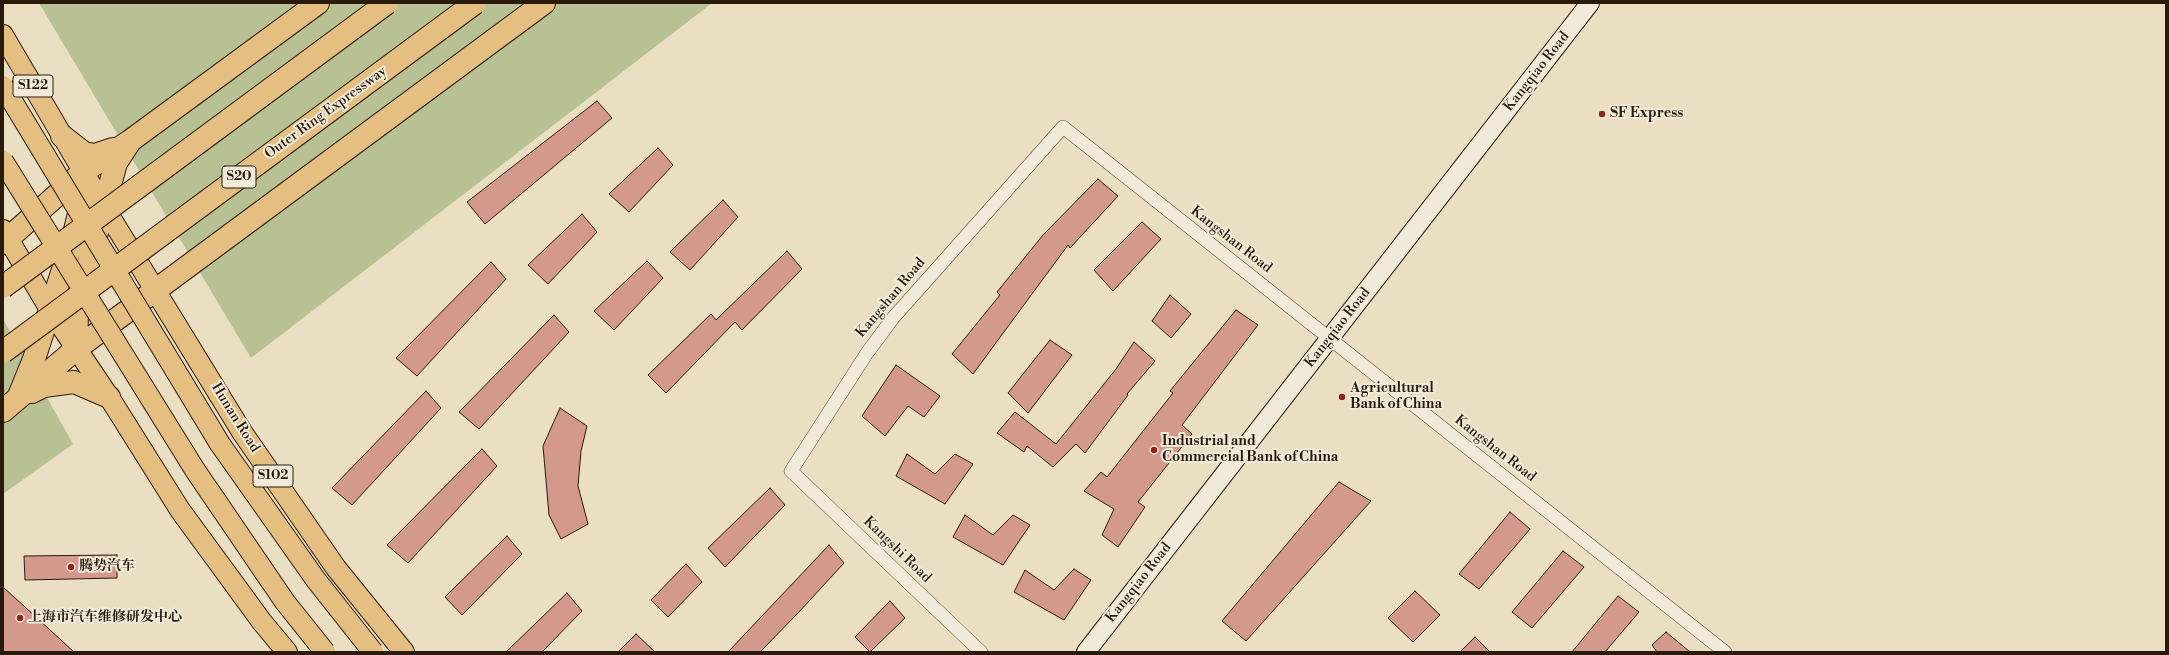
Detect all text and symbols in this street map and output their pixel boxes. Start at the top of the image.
street label: Kangqiao Road [1501,29,1573,115]
street label: Outer Ring Expressway [262,63,390,163]
road number: S122 [13,75,53,97]
place label: SF Express [1610,106,1683,122]
marker: SF Express [1597,109,1607,119]
road number: S20 [222,166,256,188]
street label: Kangshan Road [1187,203,1275,277]
street label: Kangshan Road [853,255,929,341]
street label: Kangqiao Road [1302,285,1374,371]
street label: Hunan Road [207,380,263,456]
place label: Agricultural Bank of China [1350,381,1442,414]
marker: Agricultural Bank of China [1337,392,1347,402]
street label: Kangshan Road [1451,412,1539,486]
place label: Industrial and Commercial Bank of China [1162,434,1338,466]
marker: Industrial and Commercial Bank of China [1149,445,1159,455]
road number: S102 [253,465,293,487]
street label: Kangshi Road [860,513,934,587]
street label: Kangqiao Road [1103,540,1175,626]
place label: 腾势汽车 [79,559,135,575]
marker: 腾势汽车 [66,562,76,572]
place label: 上海市汽车维修研发中心 [28,610,182,626]
marker: 上海市汽车维修研发中心 [15,613,25,623]

